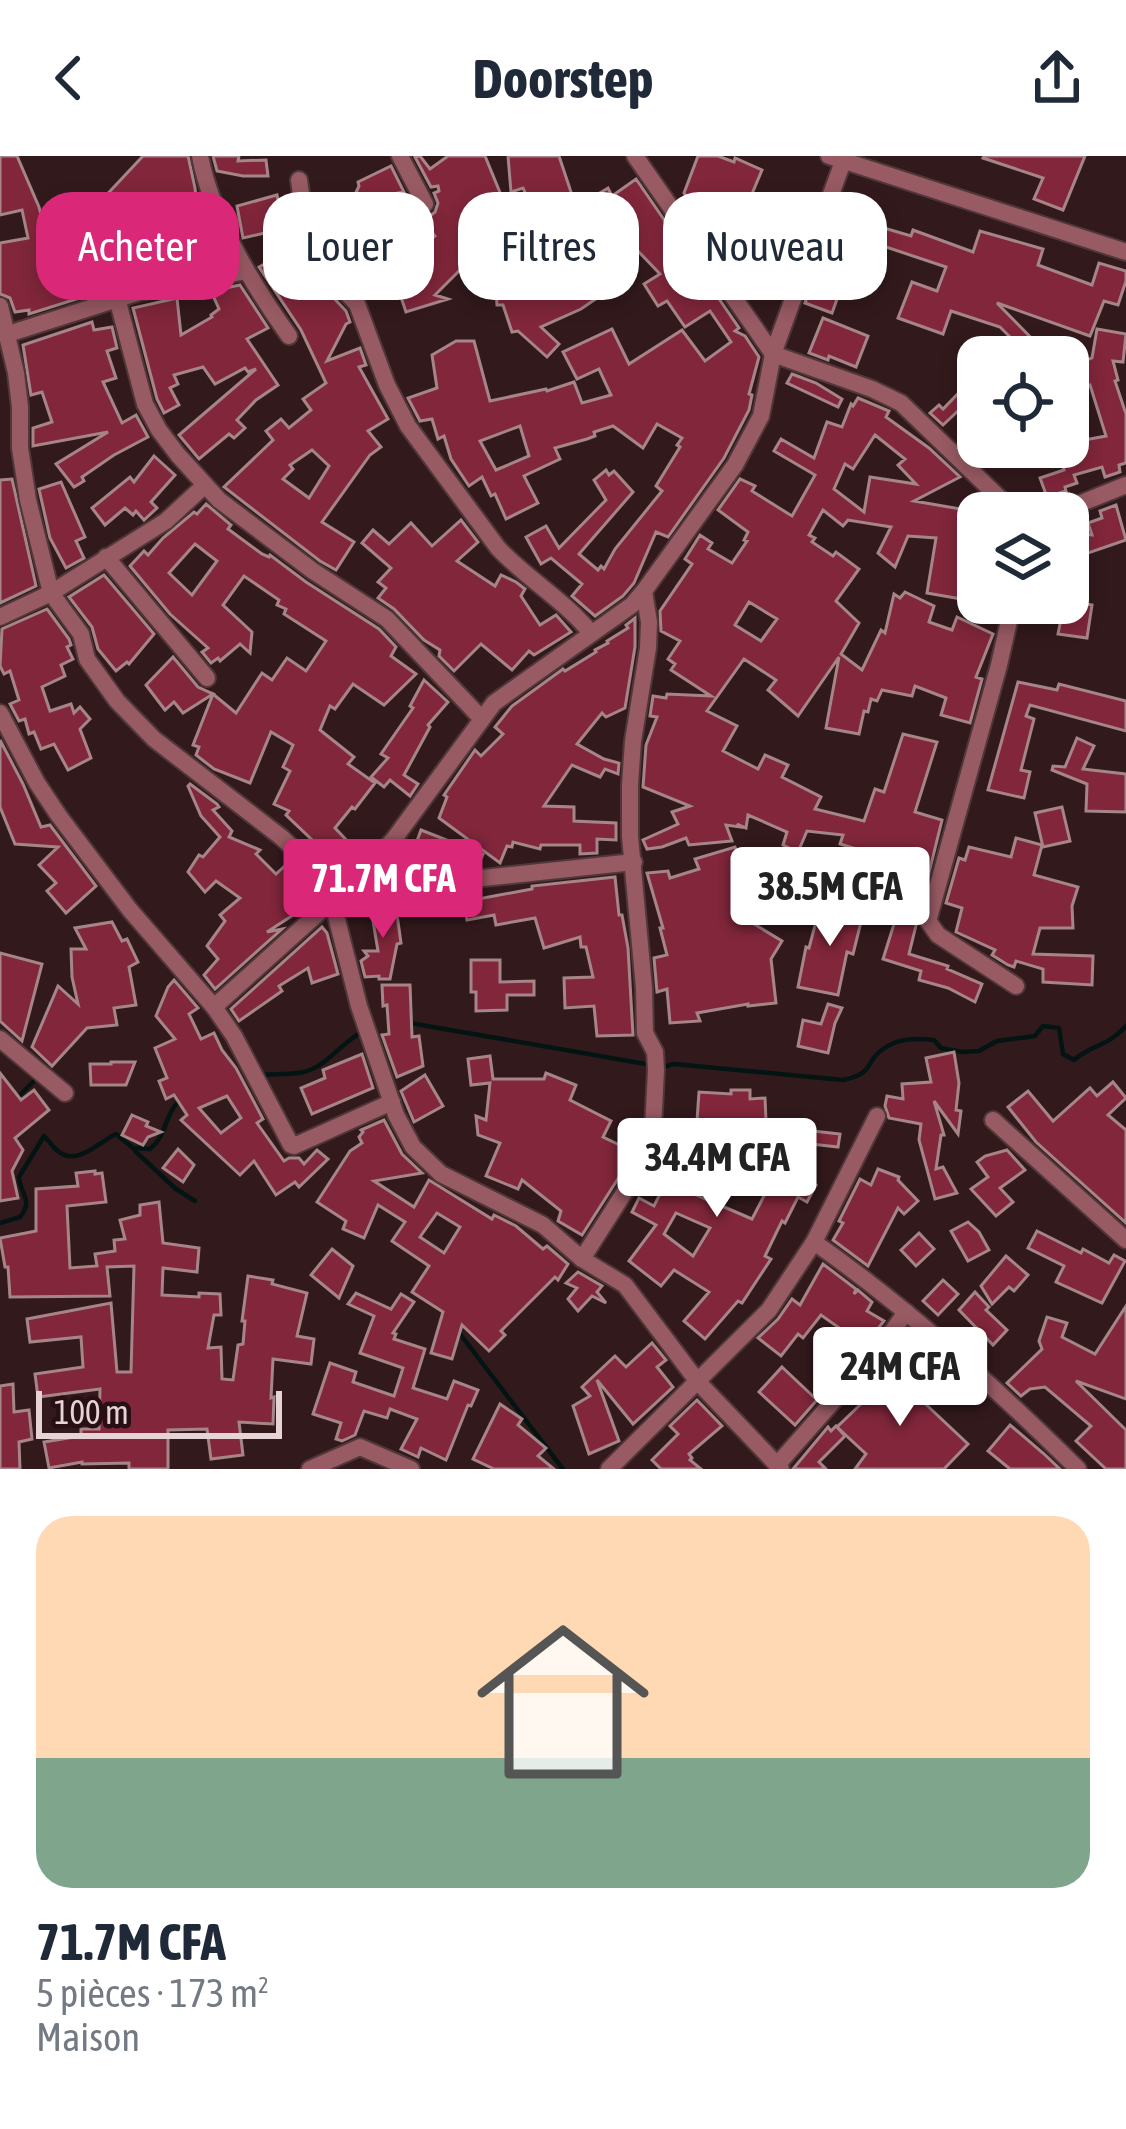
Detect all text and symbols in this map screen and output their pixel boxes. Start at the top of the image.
icon: back [36,45,102,111]
icon: share [1024,45,1090,111]
text: Doorstep [472,48,654,109]
chip: Acheter [36,192,239,300]
chip: Louer [263,192,434,300]
chip: Filtres [458,192,639,300]
chip: Nouveau [663,192,887,300]
map controls [957,336,1089,624]
button: locate [957,336,1089,468]
button: layers [957,492,1089,624]
pin: 71.7M CFA [246,839,520,941]
pin: 38.5M CFA [693,847,967,949]
text: 71.7M CFA [310,856,456,900]
text: 38.5M CFA [757,864,903,908]
pin: 34.4M CFA [580,1118,854,1220]
text: 34.4M CFA [644,1135,790,1179]
pin: 24M CFA [789,1327,1011,1429]
text: 24M CFA [840,1344,960,1388]
scale bar [36,1385,282,1438]
text: 100 m [54,1393,129,1431]
icon: home [455,1594,671,1810]
text: 71.7M CFA [36,1912,226,1971]
text: 5 pièces · 173 m² [36,1971,269,2015]
text: Maison [36,2015,140,2059]

